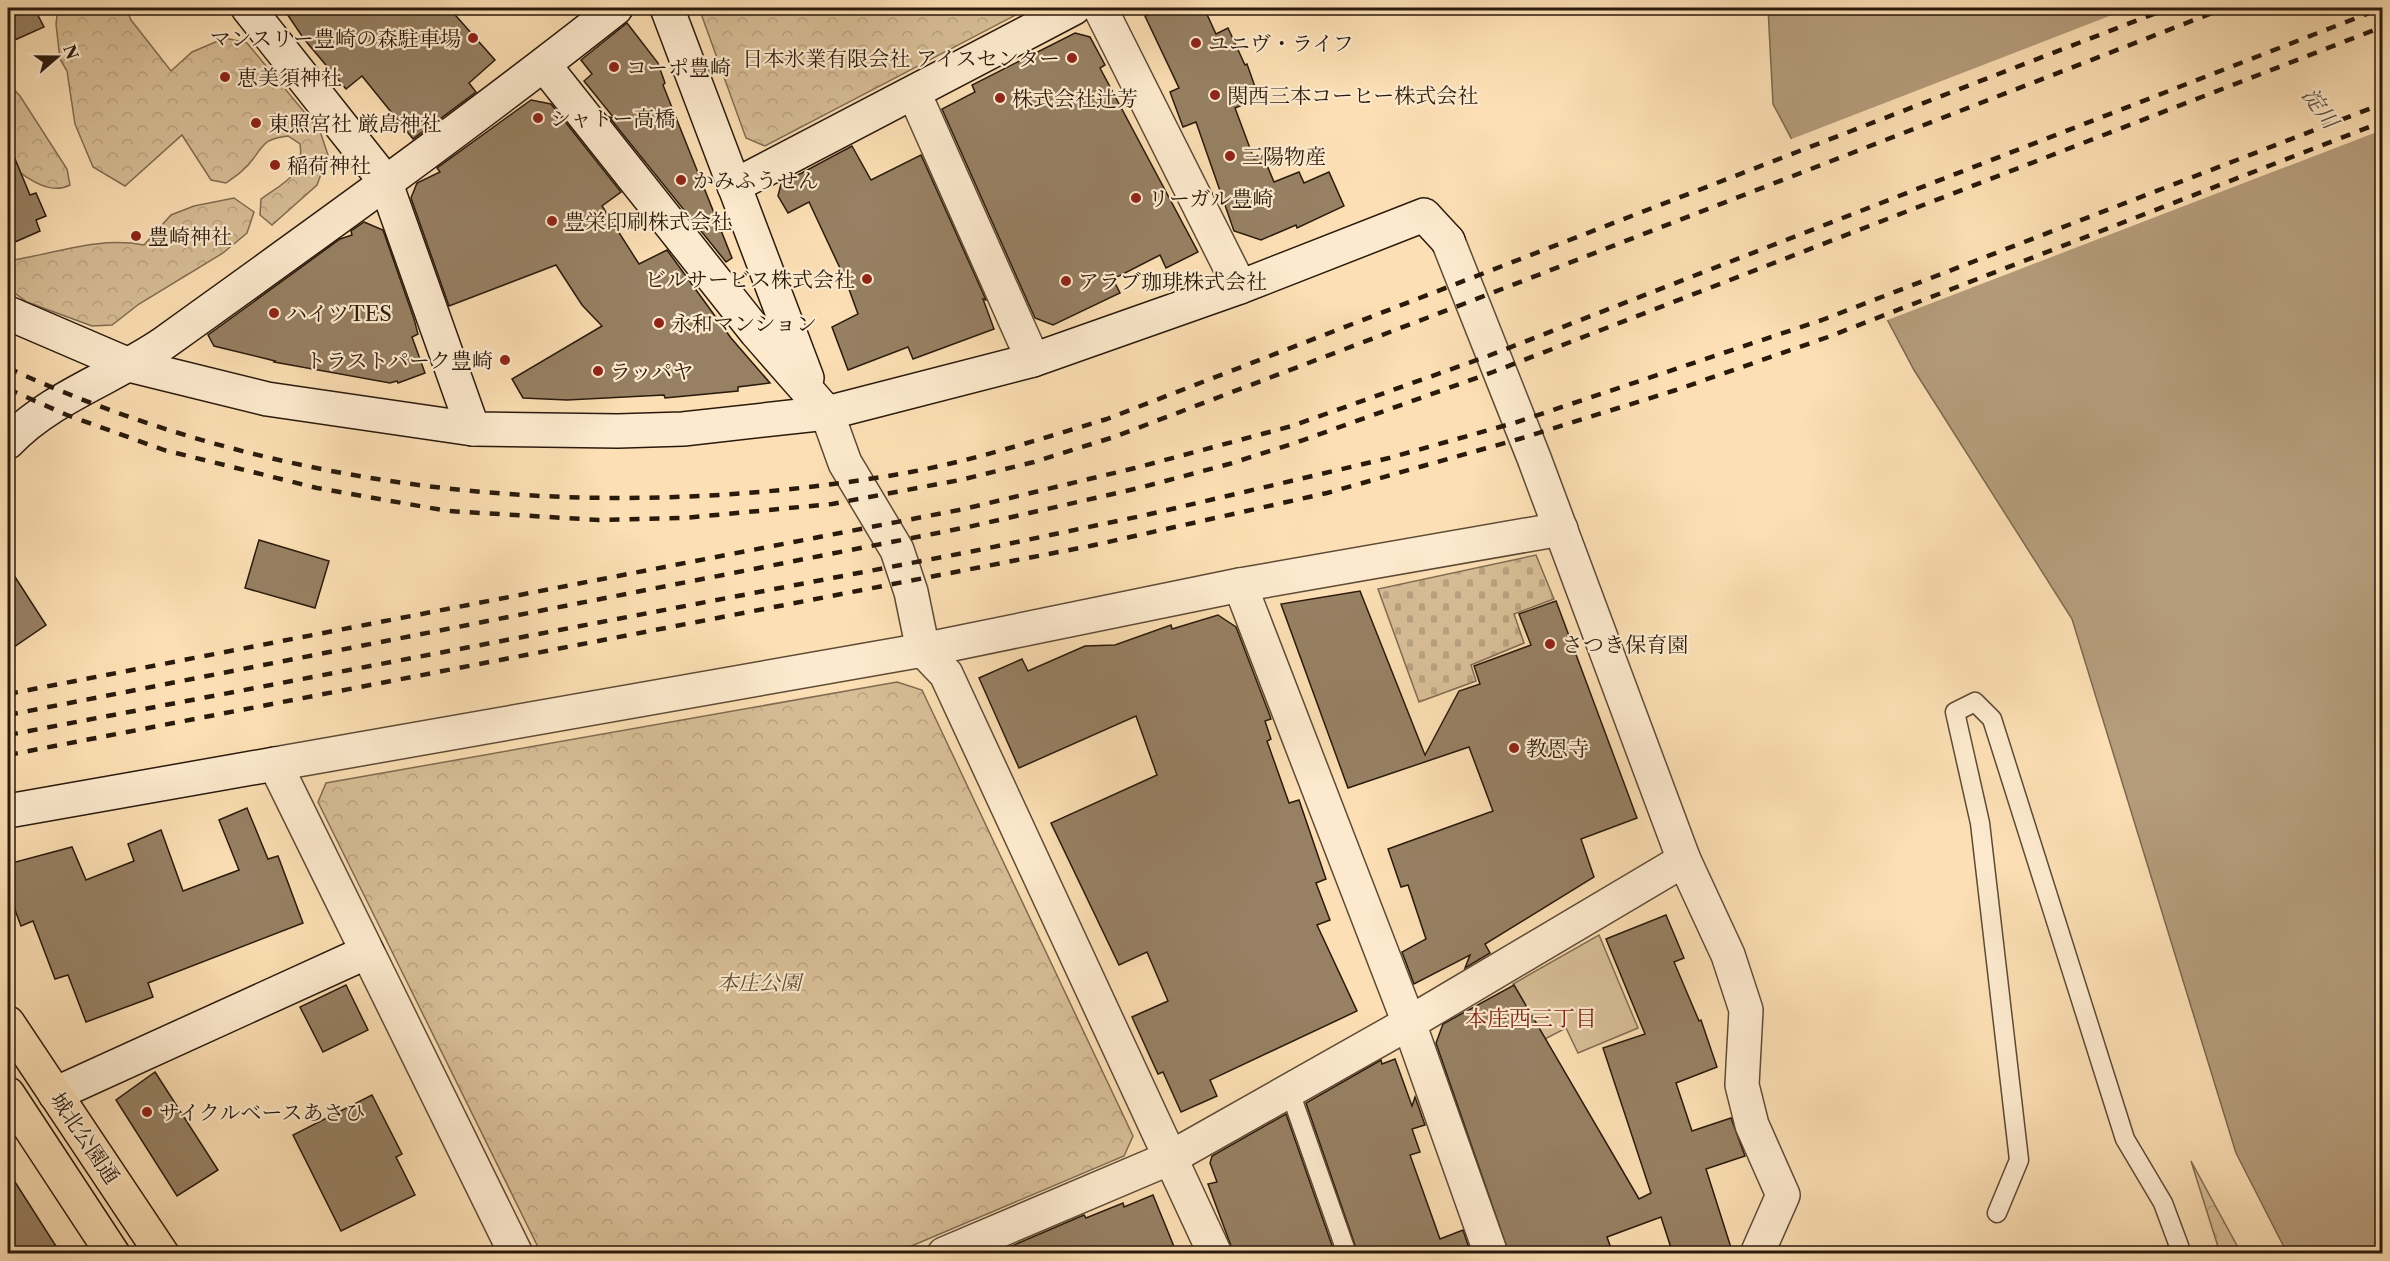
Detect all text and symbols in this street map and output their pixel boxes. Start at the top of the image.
place label: マンスリー豊崎の森駐車場 [210,26,461,51]
north arrow [27,27,87,87]
marker: マンスリー豊崎の森駐車場 [466,31,480,45]
place label: ユニヴ・ライフ [1208,31,1354,56]
marker: ユニヴ・ライフ [1189,36,1203,50]
text: N [59,42,83,62]
place label: 日本氷業有限会社 アイスセンター [742,46,1060,71]
marker: 日本氷業有限会社 アイスセンター [1065,51,1079,65]
place label: コーポ豊崎 [626,55,731,80]
marker: コーポ豊崎 [607,60,621,74]
place label: 恵美須神社 [237,65,342,90]
marker: 恵美須神社 [218,70,232,84]
water label: 淀川 [2296,82,2345,135]
place label: 関西三本コーヒー株式会社 [1227,83,1478,108]
place label: 株式会社辻芳 [1012,86,1138,111]
marker: 関西三本コーヒー株式会社 [1208,88,1222,102]
marker: 株式会社辻芳 [993,91,1007,105]
place label: シャトー高橋 [550,106,676,131]
place label: 東照宮社 厳島神社 [268,111,442,136]
marker: シャトー高橋 [531,111,545,125]
marker: 東照宮社 厳島神社 [249,116,263,130]
place label: 三陽物産 [1242,144,1326,169]
marker: 三陽物産 [1223,149,1237,163]
place label: 稲荷神社 [287,153,371,178]
marker: 稲荷神社 [268,158,282,172]
place label: かみふうせん [693,168,819,193]
marker: かみふうせん [674,173,688,187]
place label: リーガル豊崎 [1148,186,1274,211]
marker: リーガル豊崎 [1129,191,1143,205]
place label: 豊栄印刷株式会社 [564,209,732,234]
marker: 豊栄印刷株式会社 [545,214,559,228]
place label: 豊崎神社 [148,224,232,249]
marker: 豊崎神社 [129,229,143,243]
place label: ビルサービス株式会社 [645,267,855,292]
place label: アラブ珈琲株式会社 [1078,269,1267,294]
marker: ビルサービス株式会社 [860,272,874,286]
marker: アラブ珈琲株式会社 [1059,274,1073,288]
place label: ハイツTES [286,301,392,326]
marker: ハイツTES [267,306,281,320]
place label: 永和マンション [671,311,817,336]
marker: 永和マンション [652,316,666,330]
place label: トラストパーク豊崎 [305,348,493,373]
marker: トラストパーク豊崎 [498,353,512,367]
place label: ラッパヤ [610,359,694,384]
marker: ラッパヤ [591,364,605,378]
place label: さつき保育園 [1562,632,1688,657]
marker: さつき保育園 [1543,637,1557,651]
place label: 教恩寺 [1526,736,1589,761]
marker: 教恩寺 [1507,741,1521,755]
park label: 本庄公園 [717,970,804,995]
district label: 本庄西三丁目 [1465,1005,1597,1032]
street label: 城北公園通 [45,1087,125,1189]
place label: サイクルベースあさひ [159,1100,365,1125]
marker: サイクルベースあさひ [140,1105,154,1119]

